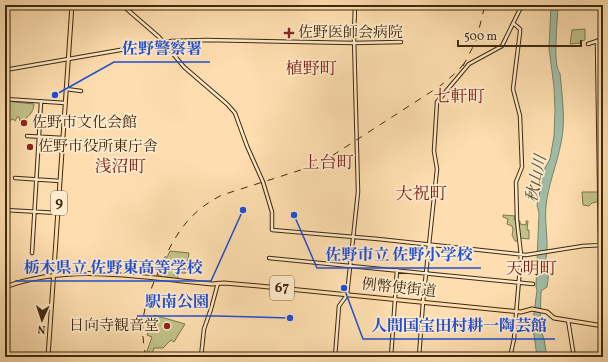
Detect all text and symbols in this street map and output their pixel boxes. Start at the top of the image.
scale bar [458,22,581,48]
place label: 佐野医師会病院 [298,23,403,44]
marker: 佐野医師会病院 [283,27,295,39]
text: 500 m [464,29,498,45]
callout: 佐野警察署 [114,34,210,62]
text: 佐野警察署 [122,39,202,61]
district label: 植野町 [286,58,337,81]
district label: 七軒町 [434,86,485,109]
place label: 佐野市文化会館 [32,113,137,134]
marker: 佐野市文化会館 [19,118,29,128]
place label: 佐野市役所東庁舎 [38,137,158,158]
marker: 佐野市役所東庁舎 [25,142,35,152]
water label: 秋山川 [521,151,553,205]
district label: 上台町 [303,152,354,175]
district label: 浅沼町 [95,156,146,179]
district label: 大祝町 [396,183,447,206]
road number: 9 [51,191,67,215]
callout: 佐野市立 佐野小学校 [317,240,481,268]
text: 佐野市立 佐野小学校 [325,245,474,267]
callout: 栃木県立 佐野東高等学校 [15,253,211,281]
text: 栃木県立 佐野東高等学校 [23,258,204,280]
district label: 天明町 [506,258,557,281]
street label: 例幣使街道 [361,275,437,303]
road number: 67 [270,276,294,300]
callout: 駅南公園 [137,288,217,316]
text: 駅南公園 [145,292,209,314]
north arrow [22,300,62,340]
callout: 人間国宝田村耕一陶芸館 [363,311,555,339]
place label: 日向寺観音堂 [69,316,159,337]
text: 人間国宝田村耕一陶芸館 [371,316,547,338]
text: N [37,321,46,336]
marker: 日向寺観音堂 [162,321,172,331]

